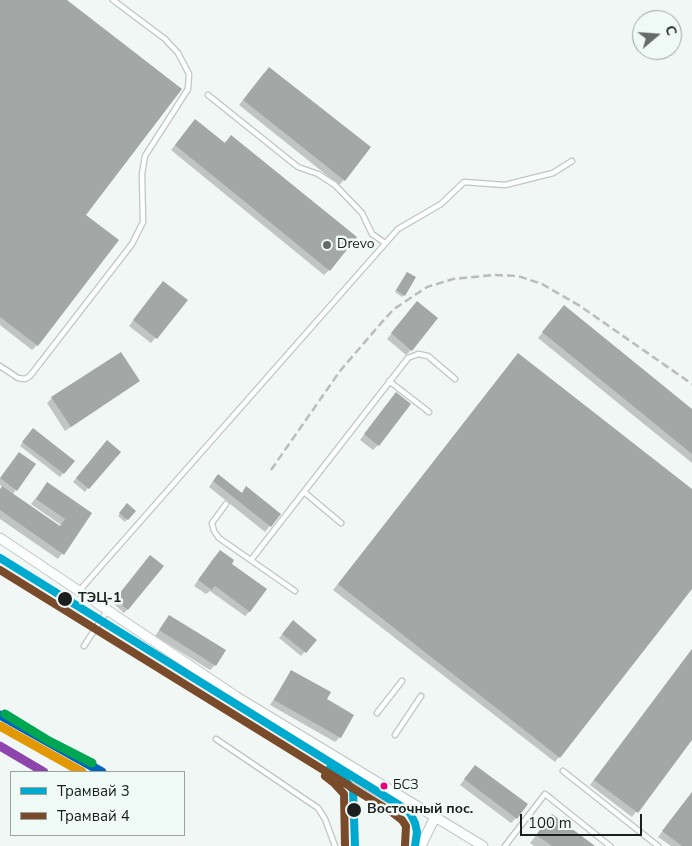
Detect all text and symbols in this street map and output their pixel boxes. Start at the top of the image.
north arrow [632,10,682,60]
text: С [660,23,681,38]
place label: Drevo [337,237,375,253]
marker: Drevo [321,239,333,251]
marker: ТЭЦ-1 [56,590,74,608]
place label: ТЭЦ-1 [78,591,121,607]
legend [10,771,185,836]
place label: БСЗ [393,778,419,794]
text: Трамвай 3 [57,781,130,801]
marker: БСЗ [379,781,389,791]
marker: Восточный пос. [345,801,363,819]
place label: Восточный пос. [367,802,473,818]
scale bar [522,804,644,836]
text: Трамвай 4 [57,806,130,826]
text: 100 m [528,813,572,833]

